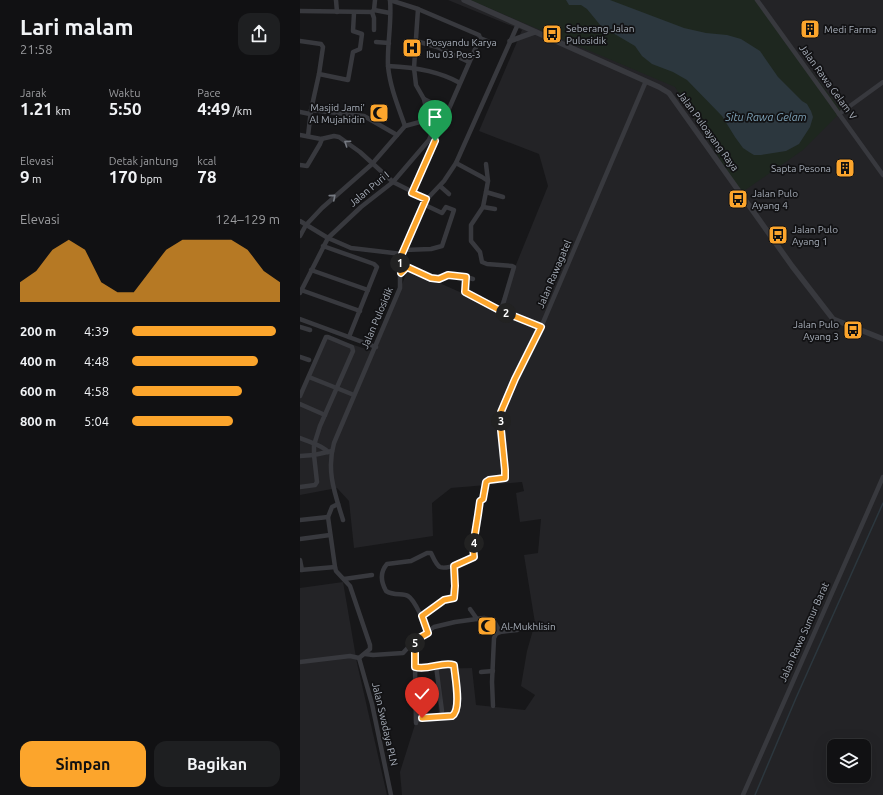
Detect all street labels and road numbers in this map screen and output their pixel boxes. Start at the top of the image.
street label: Jalan Rawa Gelam V [797,43,859,122]
street label: Jalan Puloayang Raya [675,89,741,173]
street label: Jalan Puri I [347,169,391,209]
street label: Jalan Rawagatel [535,238,573,310]
street label: Jalan Pulosidik [359,285,395,351]
street label: Jalan Rawa Sumur Barat [777,580,831,684]
street label: Jalan Swadaya PLN [370,681,400,767]

